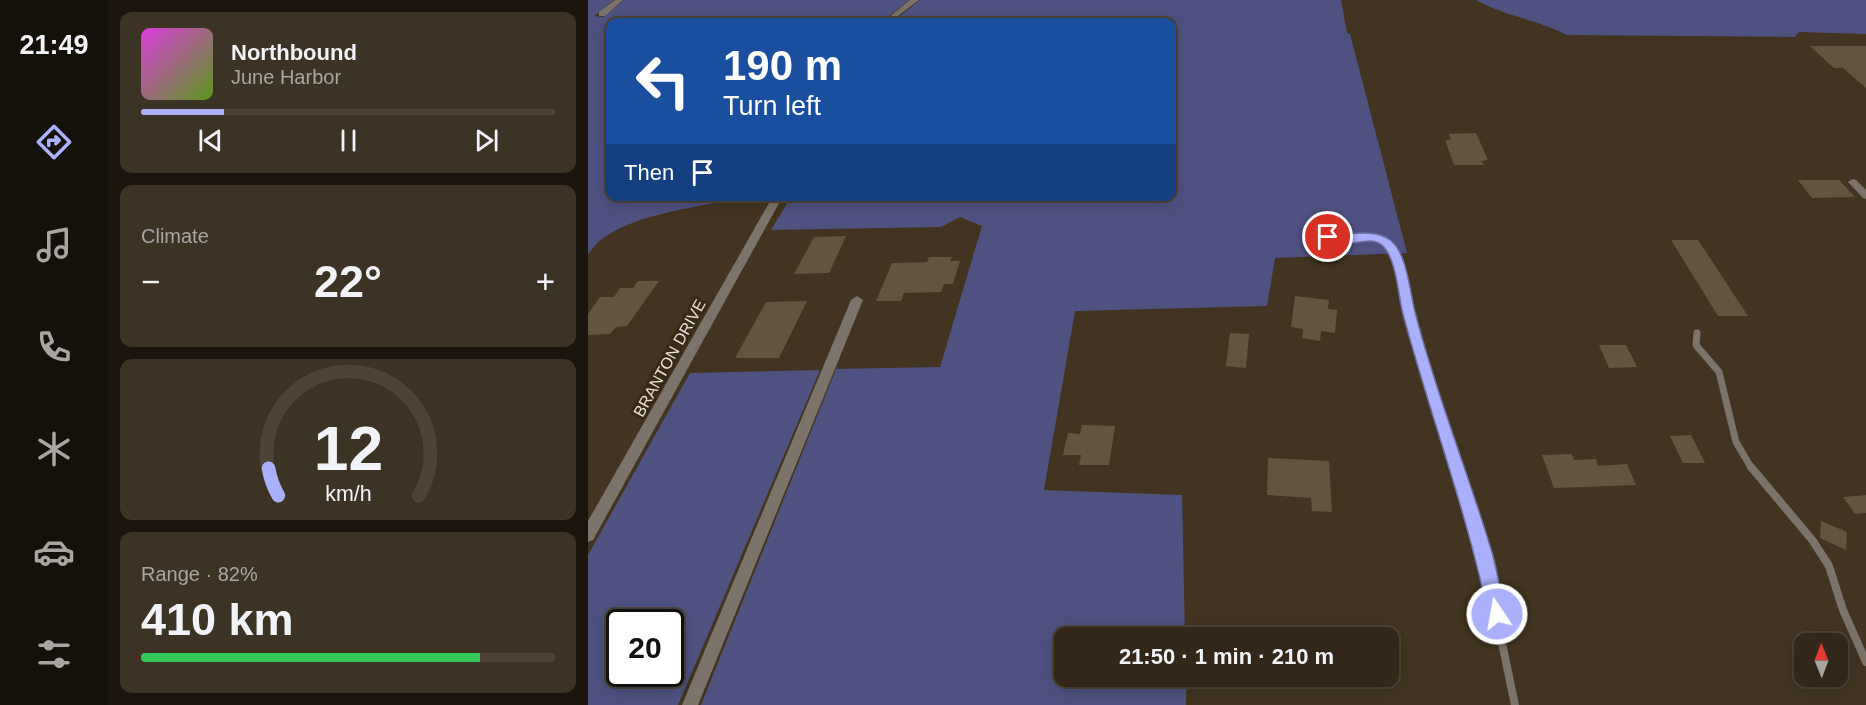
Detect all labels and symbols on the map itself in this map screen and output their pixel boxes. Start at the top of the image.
pin [1302,211,1353,262]
street label: BRANTON DRIVE [630,297,709,420]
position arrow [1465,582,1529,646]
speed limit sign: 20 [606,609,684,687]
north arrow [1794,633,1848,687]

